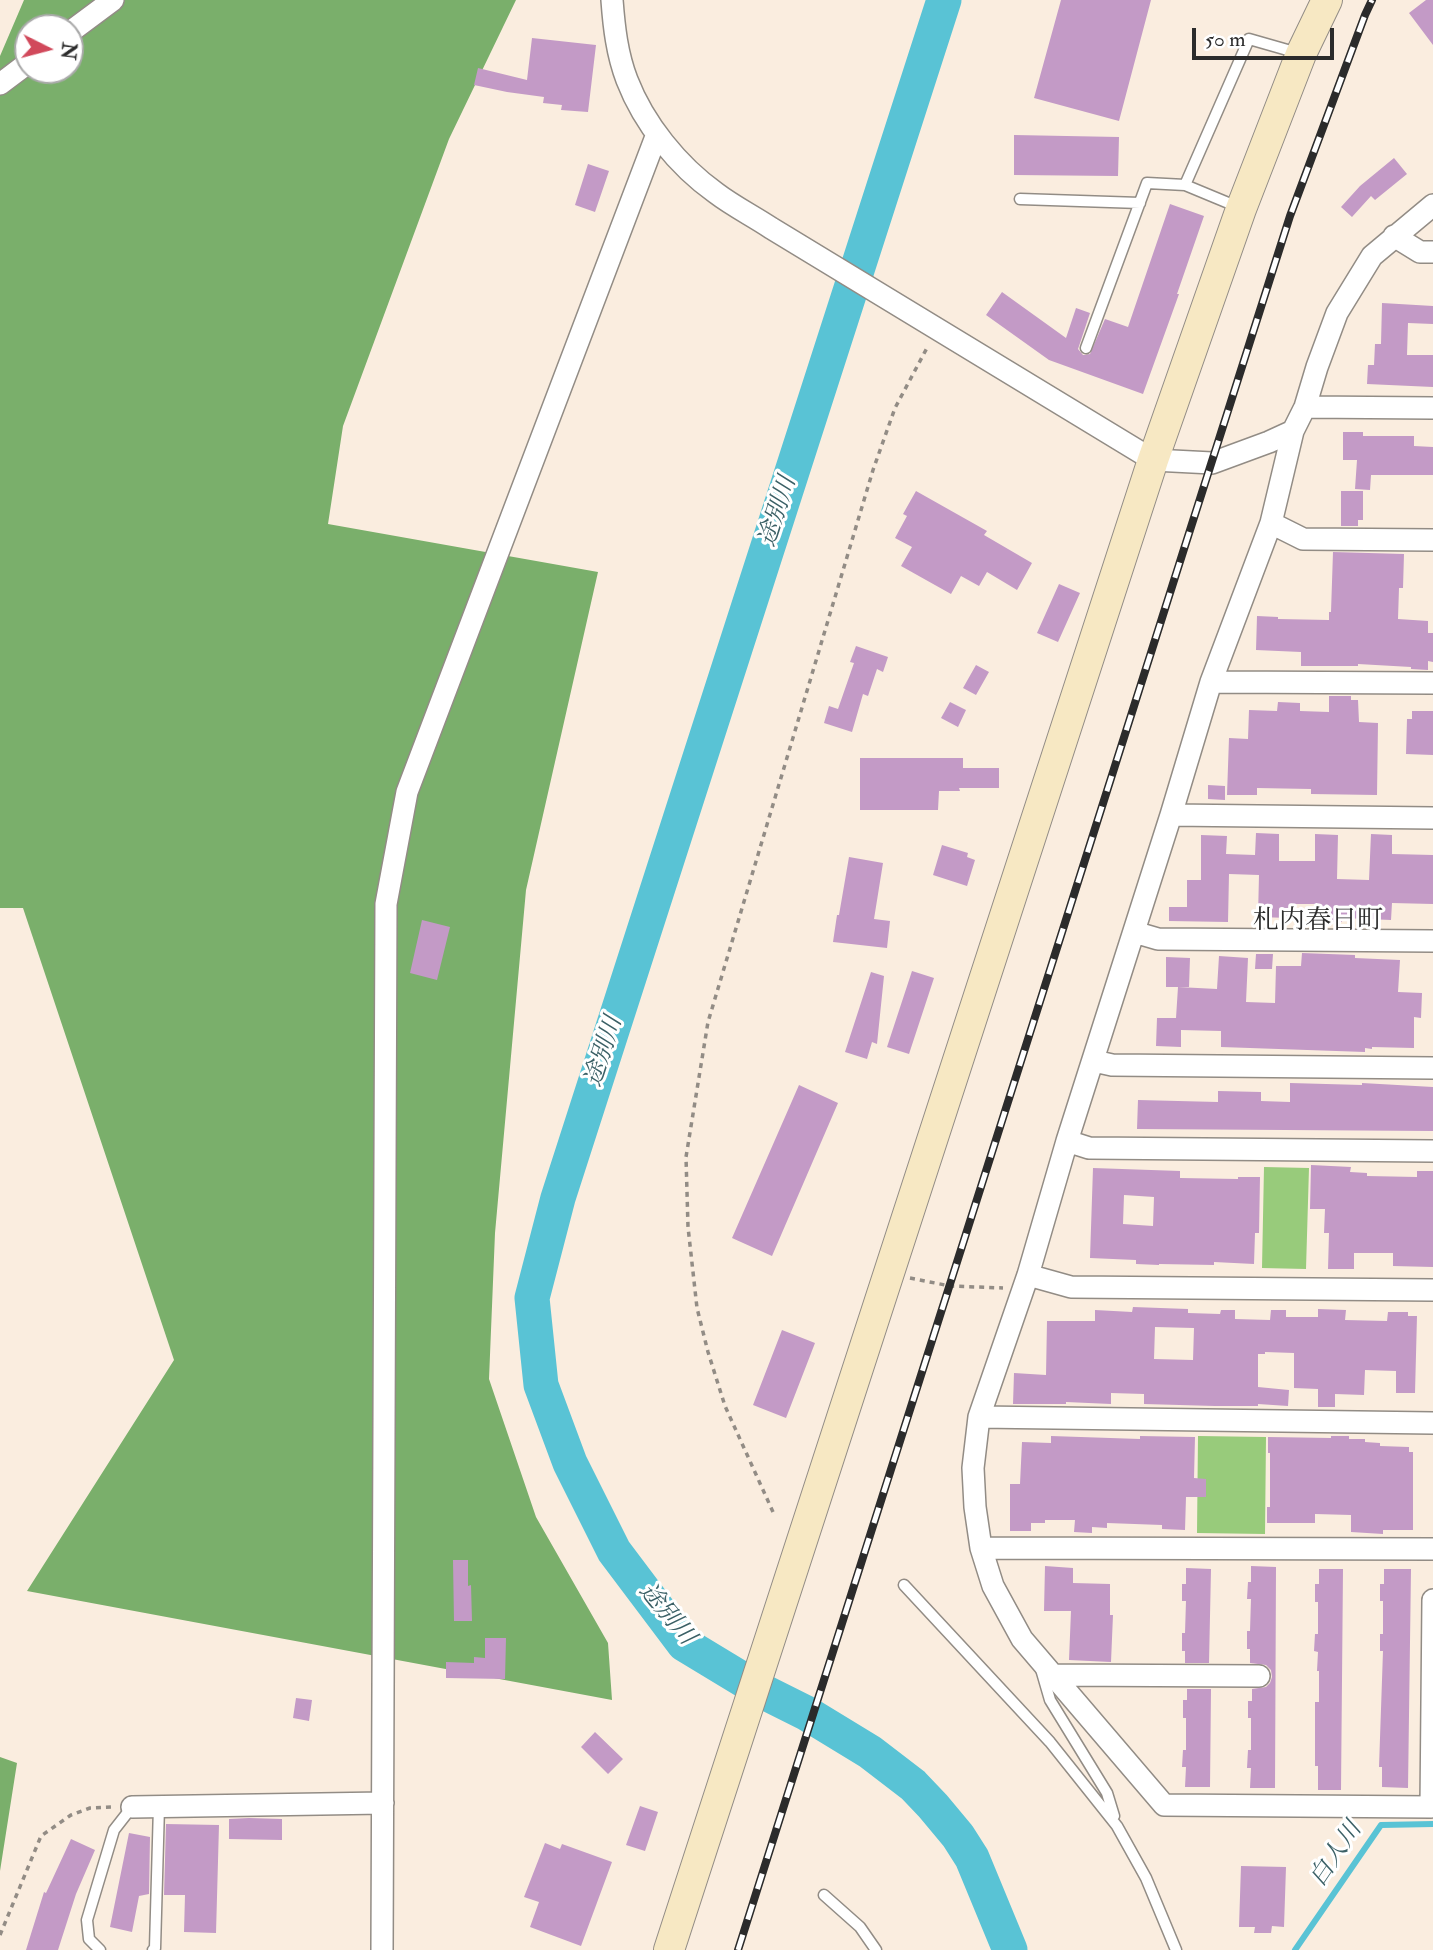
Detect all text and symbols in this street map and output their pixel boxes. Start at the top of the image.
north arrow [14,14,84,84]
scale bar [1195,14,1337,58]
text: 50 m [1205,26,1246,53]
text: N [55,41,81,61]
water label: 途別川 [754,473,804,551]
district label: 札内春日町 [1253,906,1383,938]
water label: 途別川 [580,1013,630,1091]
water label: 途別川 [632,1578,700,1652]
water label: 白人川 [1305,1817,1369,1893]

